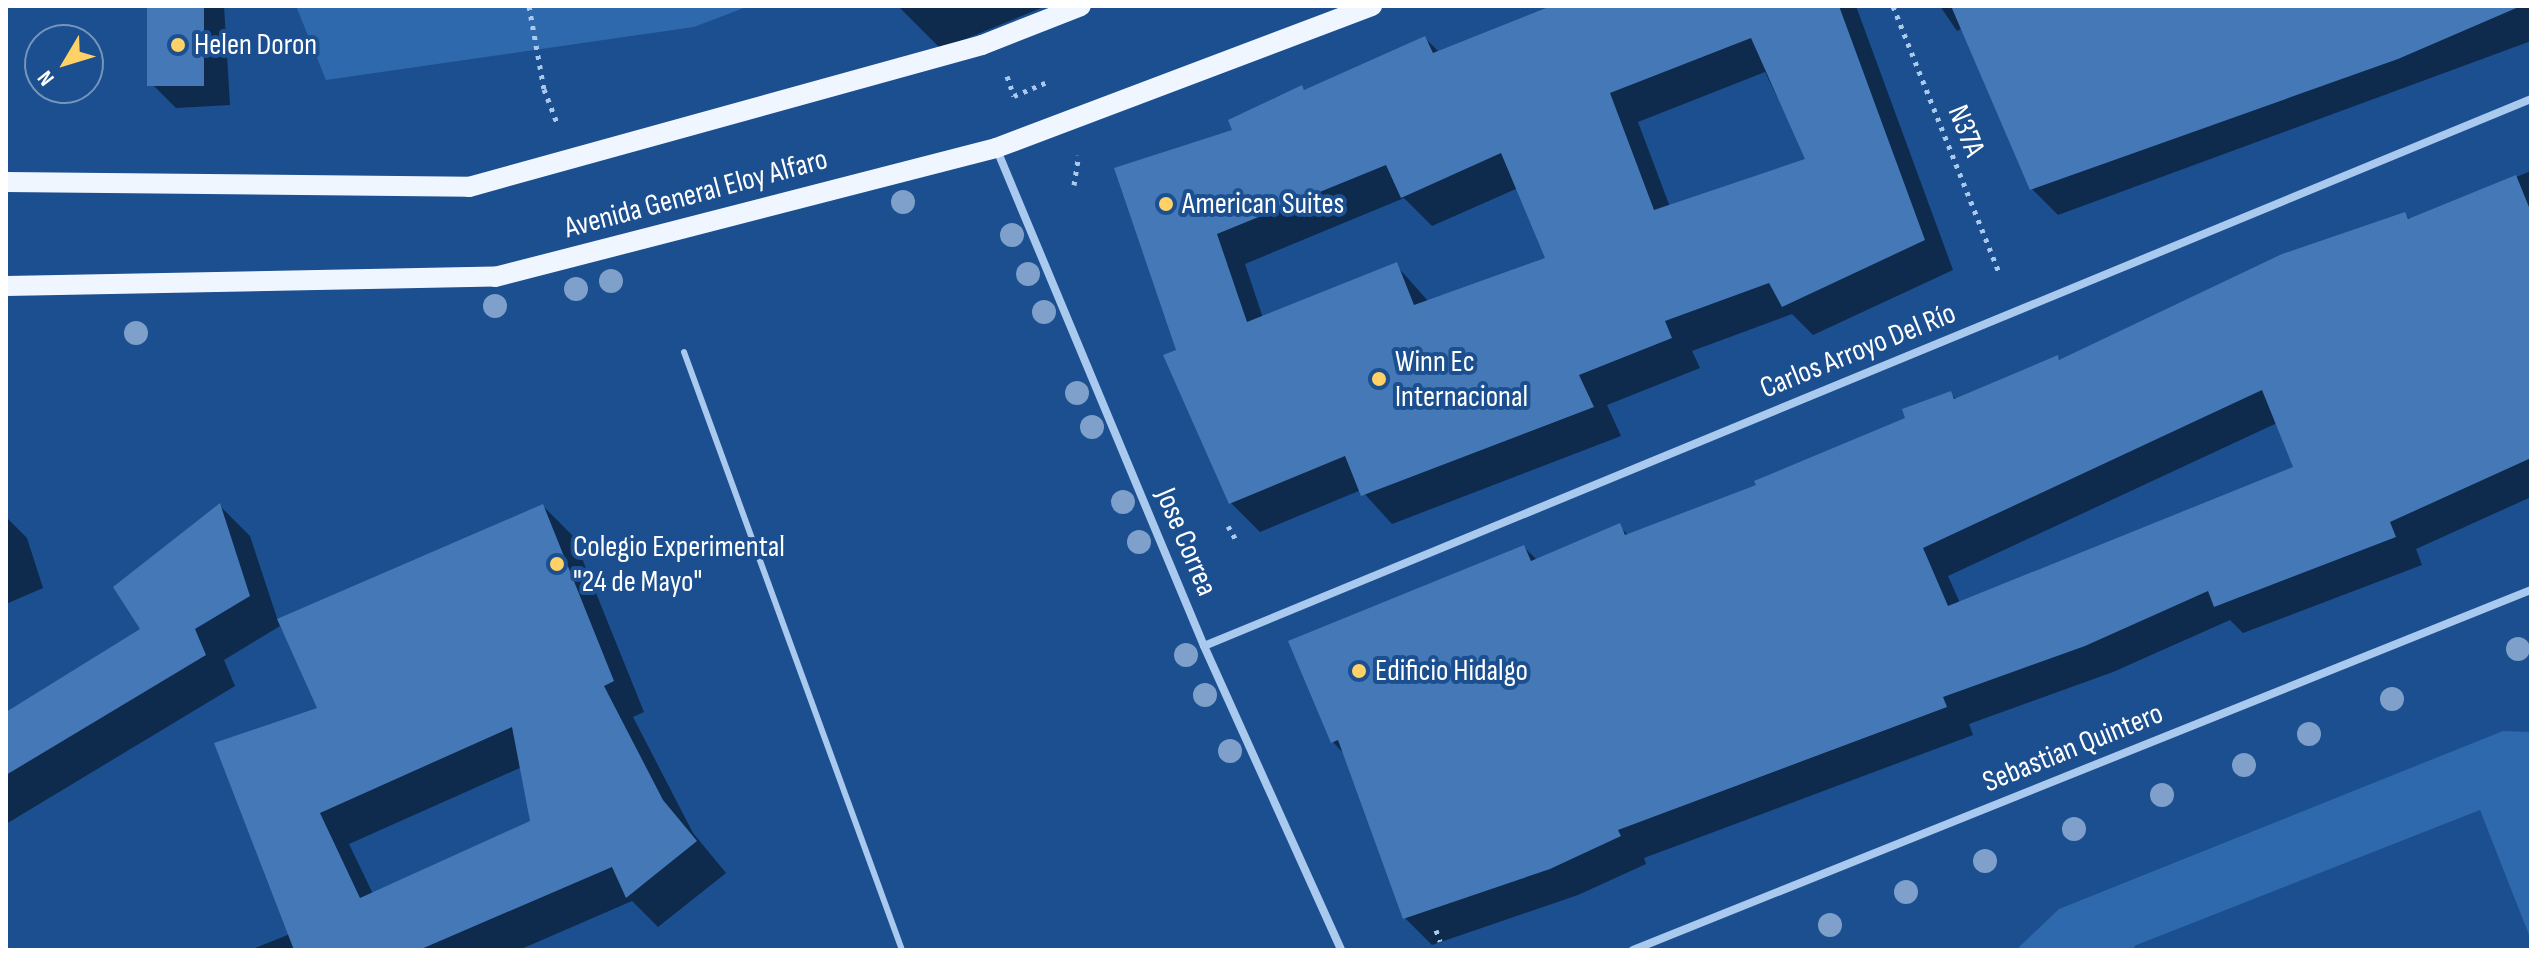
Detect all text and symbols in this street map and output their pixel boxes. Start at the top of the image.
north arrow [24,24,104,104]
place label: Helen Doron [194,27,317,63]
marker: Helen Doron [169,36,187,54]
text: N [32,65,61,91]
street label: N37A [1940,100,1992,162]
street label: Avenida General Eloy Alfaro [560,142,832,246]
place label: American Suites [1182,186,1344,222]
marker: American Suites [1157,195,1175,213]
street label: Carlos Arroyo Del Río [1755,295,1961,407]
place label: Winn Ec Internacional [1395,344,1528,414]
marker: Winn Ec Internacional [1370,370,1388,388]
street label: Jose Correa [1147,483,1225,601]
place label: Colegio Experimental "24 de Mayo" [573,529,785,600]
marker: Colegio Experimental "24 de Mayo" [548,555,566,573]
place label: Edificio Hidalgo [1375,653,1528,689]
marker: Edificio Hidalgo [1350,662,1368,680]
street label: Sebastian Quintero [1978,696,2168,800]

